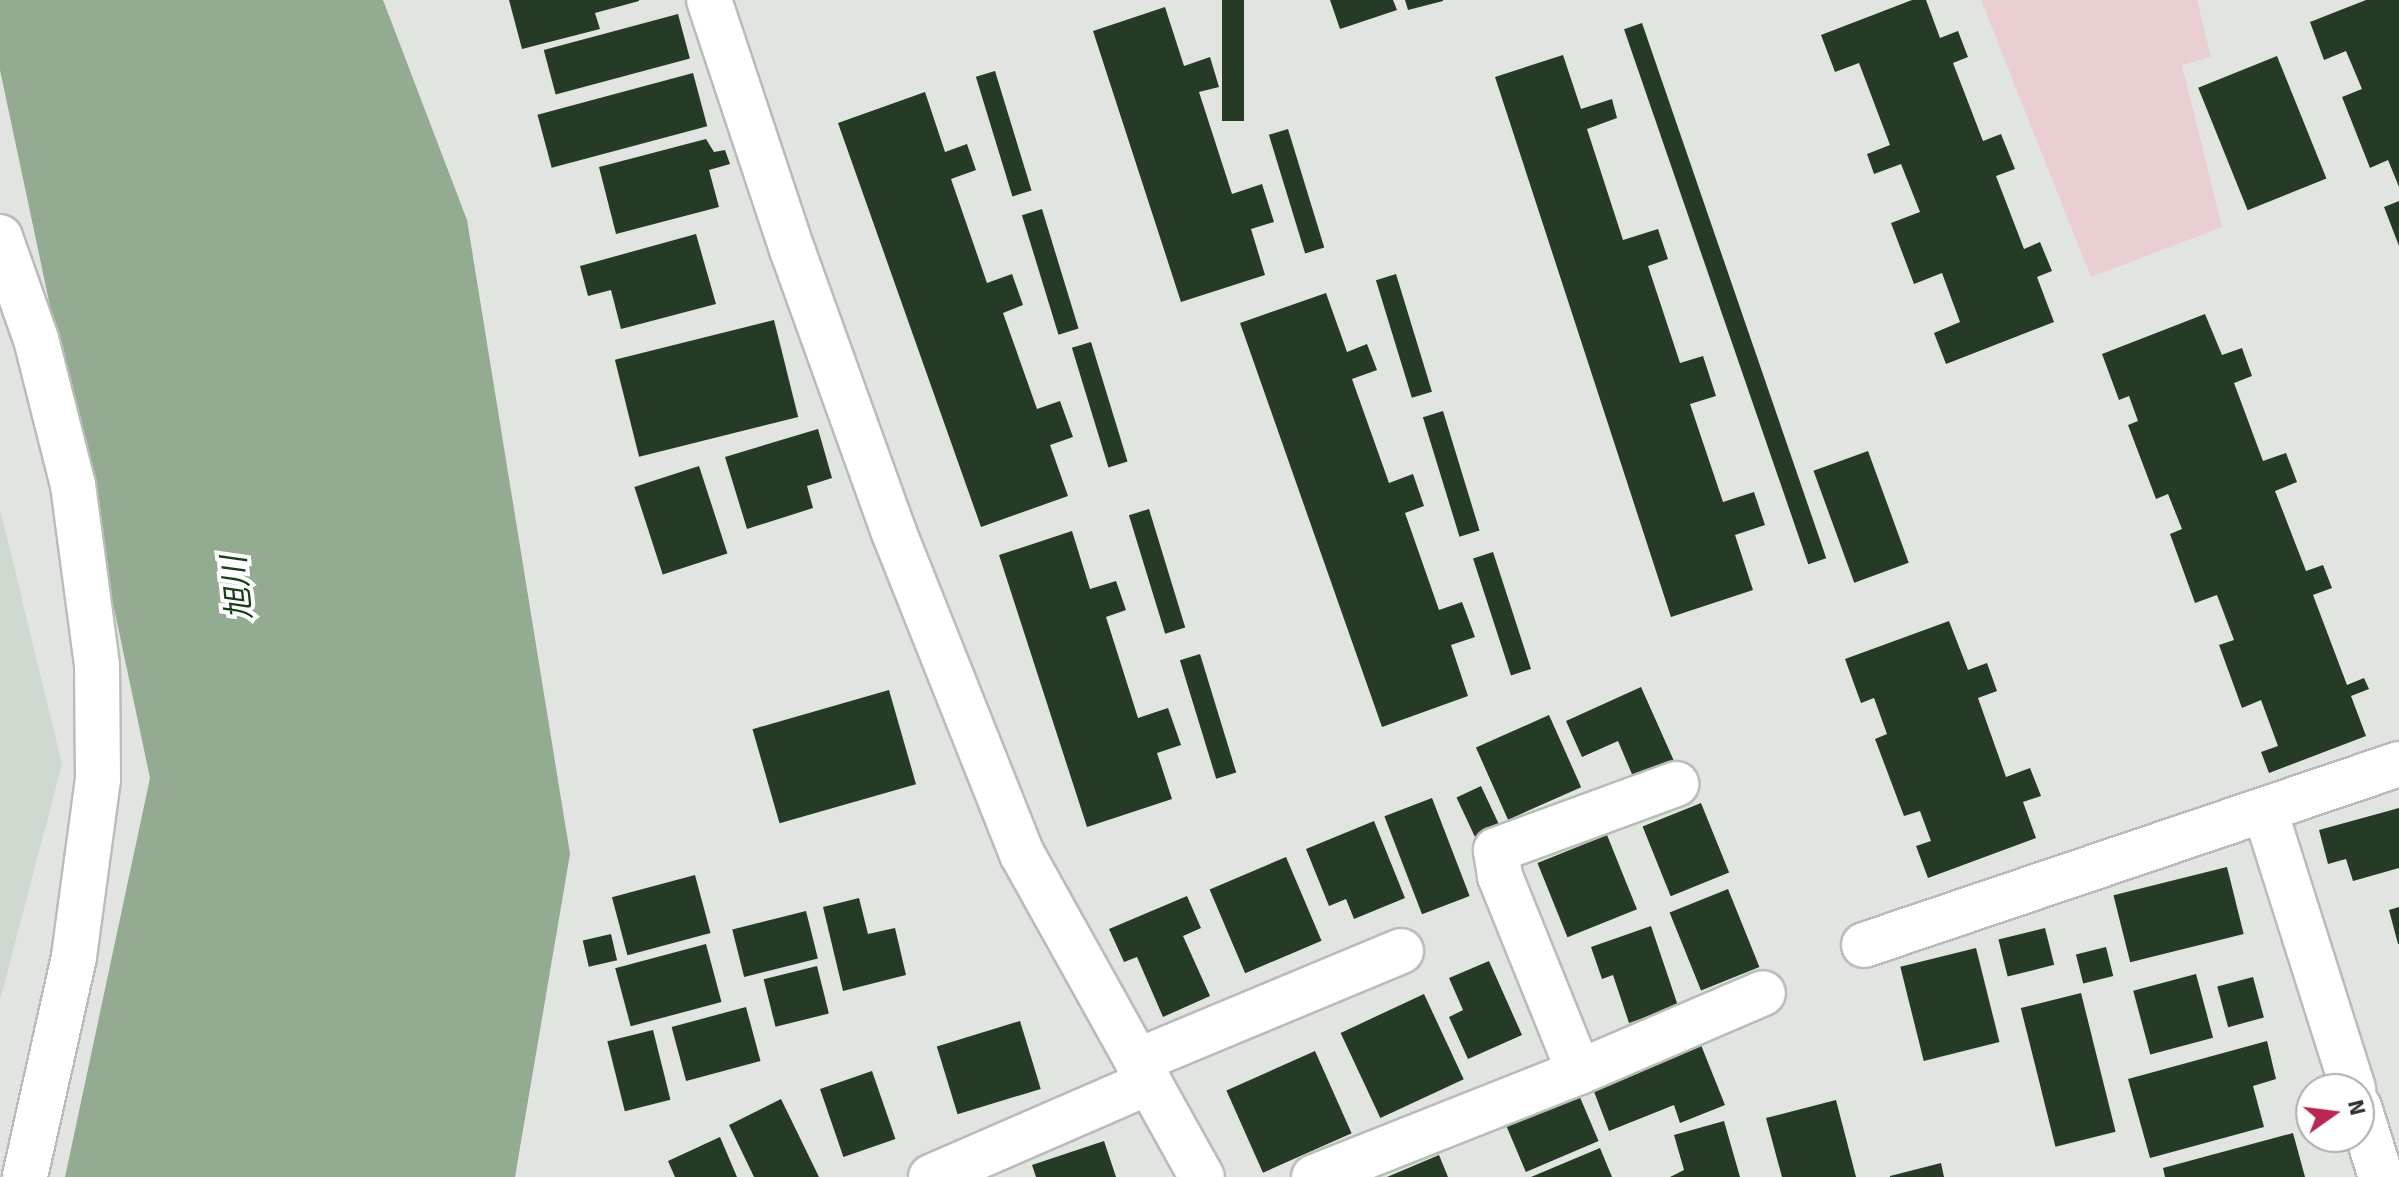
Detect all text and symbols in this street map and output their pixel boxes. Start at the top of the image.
water label: 旭川 [216,554,260,622]
north arrow [2295,1073,2375,1153]
text: N [2342,1097,2372,1118]

